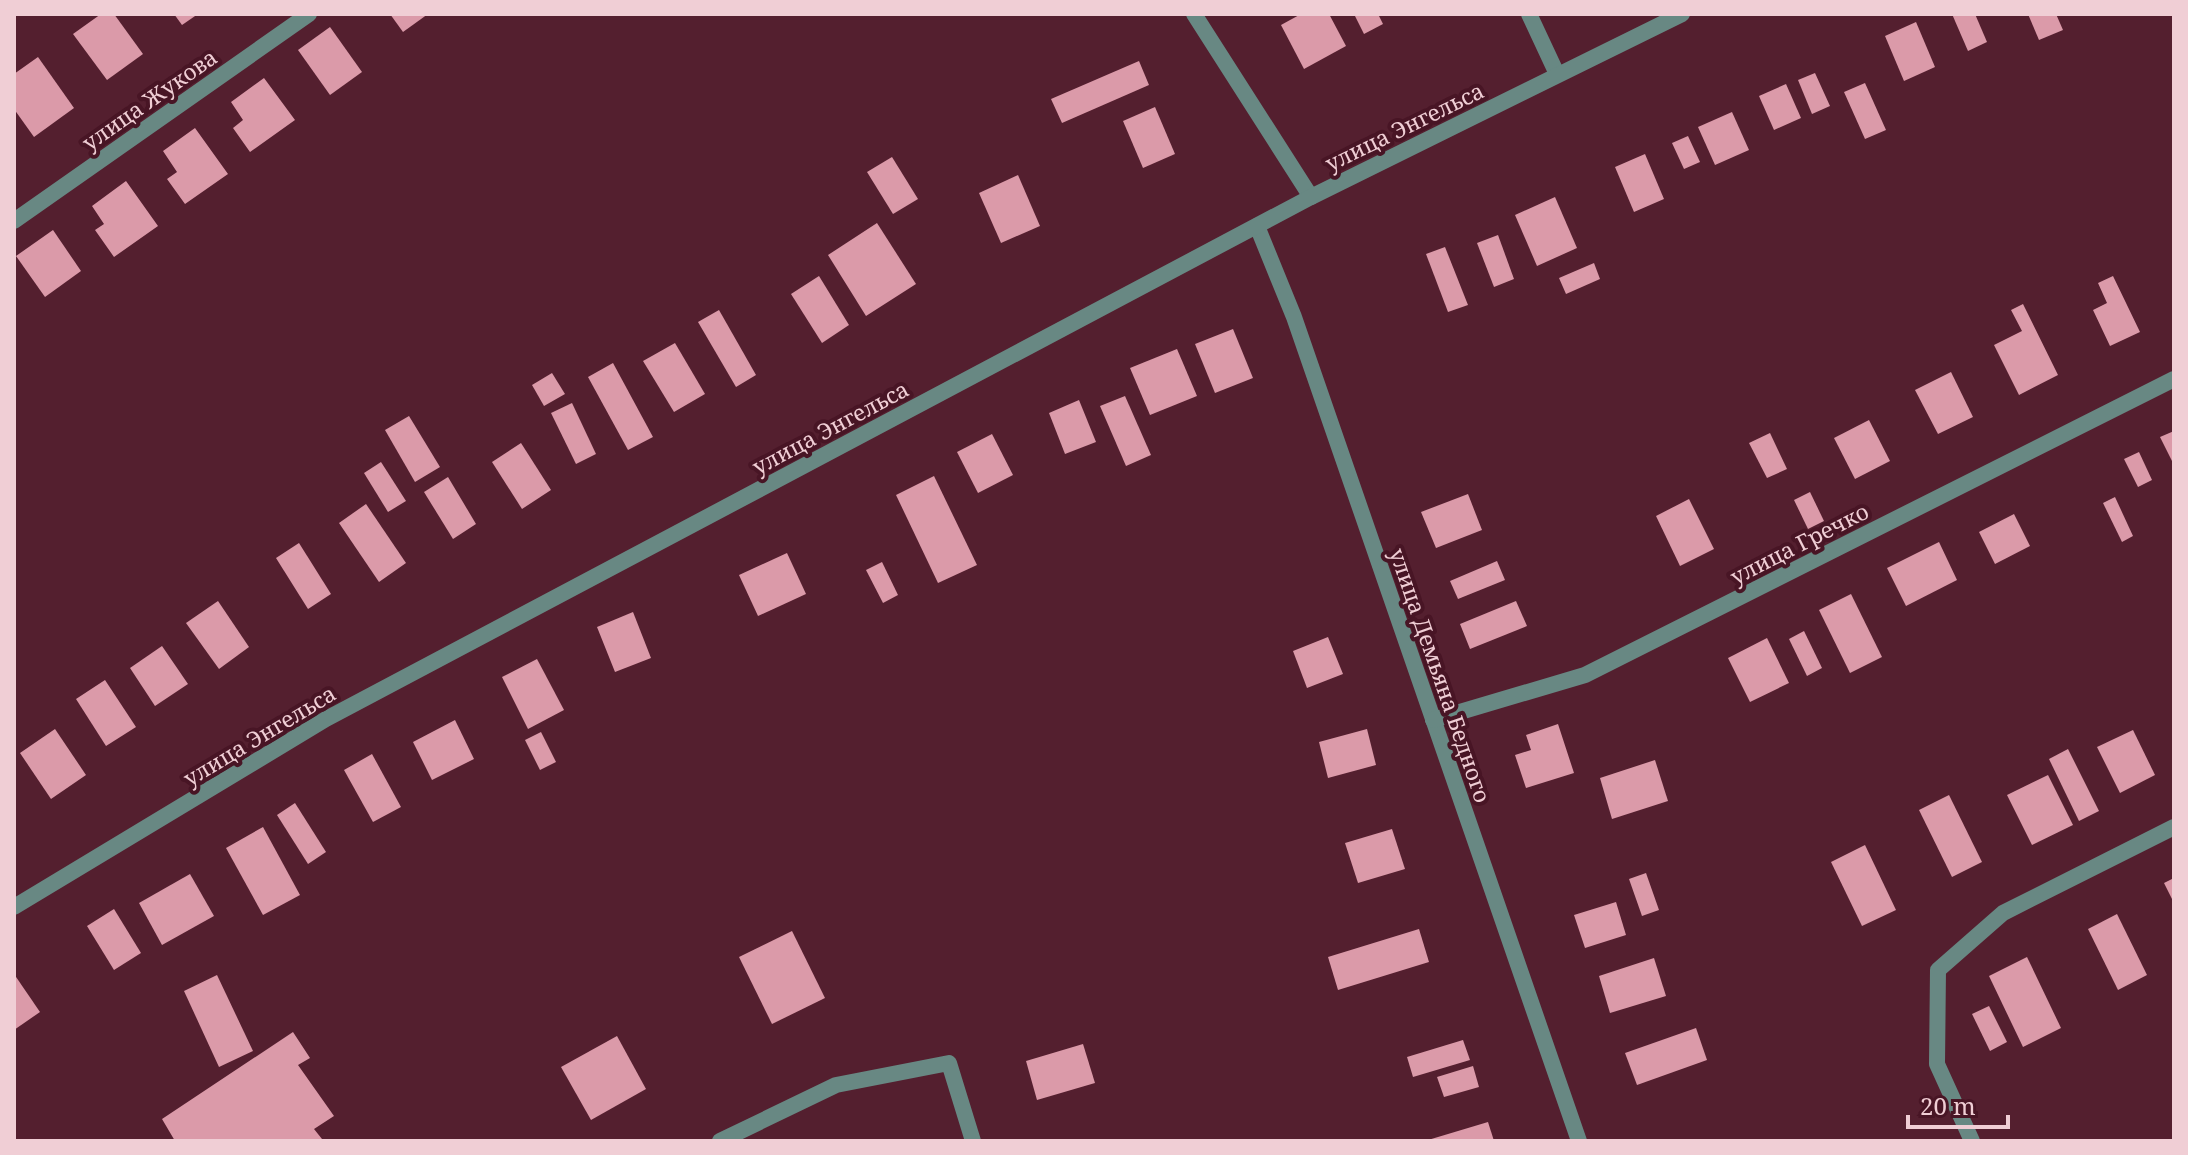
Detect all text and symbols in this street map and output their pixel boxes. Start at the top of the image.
street label: улица Жукова [76,41,222,157]
street label: улица Энгельса [1320,75,1488,177]
street label: улица Энгельса [747,373,913,481]
street label: улица Гречко [1725,495,1873,591]
street label: улица Демьяна Бедного [1383,544,1499,806]
street label: улица Энгельса [177,678,341,792]
scale bar [1908,1079,2008,1129]
text: 20 m [1920,1089,1976,1122]

